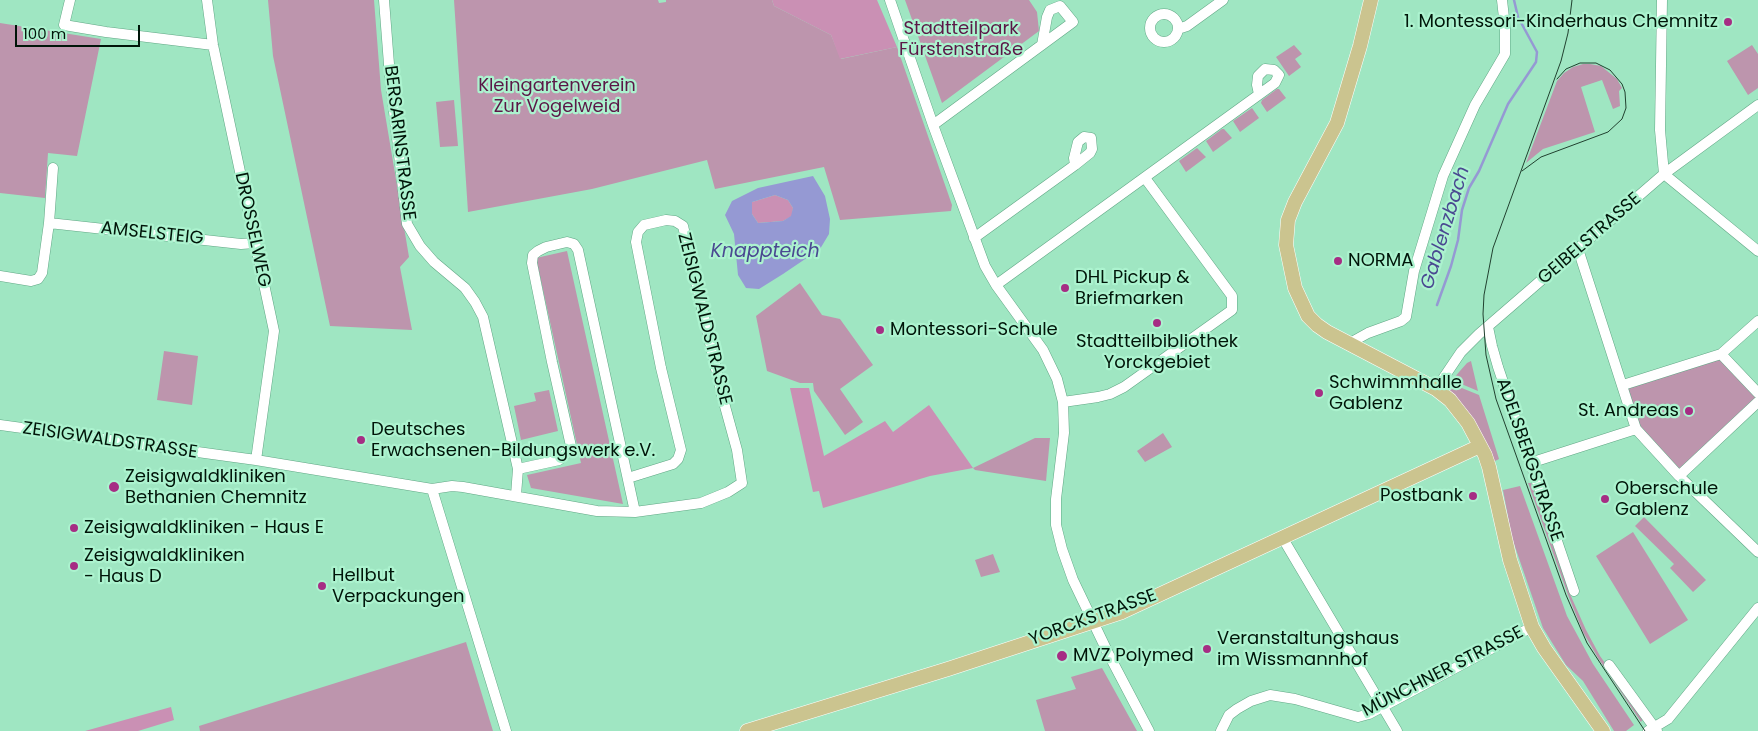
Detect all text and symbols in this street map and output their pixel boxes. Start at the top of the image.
place label: 1. Montessori-Kinderhaus Chemnitz [1404,11,1718,33]
scale bar [18,15,142,47]
marker: 1. Montessori-Kinderhaus Chemnitz [1722,16,1734,28]
park label: Stadtteilpark Fürstenstraße [899,18,1023,60]
text: 100 m [23,23,66,44]
street label: BERSARINSTRASSE [379,64,419,222]
park label: Kleingartenverein Zur Vogelweid [478,75,636,118]
water label: Gablenzbach [1417,164,1475,292]
street label: DROSSELWEG [229,171,275,289]
street label: GEIBELSTRASSE [1534,188,1646,290]
street label: AMSELSTEIG [100,218,204,250]
street label: ZEISIGWALDSTRASSE [672,231,736,407]
water label: Knappteich [710,241,820,263]
place label: NORMA [1348,250,1413,272]
marker: NORMA [1332,255,1344,267]
place label: DHL Pickup & Briefmarken [1075,267,1190,310]
marker: DHL Pickup & Briefmarken [1059,282,1071,294]
marker: Stadtteilbibliothek Yorckgebiet [1151,317,1163,329]
place label: Montessori-Schule [890,319,1058,341]
marker: Montessori-Schule [874,324,886,336]
place label: Stadtteilbibliothek Yorckgebiet [1076,331,1238,374]
place label: Schwimmhalle Gablenz [1329,372,1462,414]
street label: ADELSBERGSTRASSE [1491,375,1567,545]
marker: Schwimmhalle Gablenz [1313,387,1325,399]
place label: St. Andreas [1578,400,1679,422]
marker: St. Andreas [1683,405,1695,417]
street label: ZEISIGWALDSTRASSE [21,418,199,464]
place label: Deutsches Erwachsenen-Bildungswerk e.V. [371,419,655,462]
marker: Deutsches Erwachsenen-Bildungswerk e.V. [355,434,367,446]
place label: Zeisigwaldkliniken Bethanien Chemnitz [125,466,307,508]
place label: Oberschule Gablenz [1615,478,1718,520]
marker: Zeisigwaldkliniken Bethanien Chemnitz [107,480,121,494]
place label: Postbank [1380,485,1463,507]
marker: Postbank [1467,490,1479,502]
marker: Oberschule Gablenz [1599,493,1611,505]
place label: Zeisigwaldkliniken - Haus E [84,517,324,539]
marker: Zeisigwaldkliniken - Haus E [68,522,80,534]
place label: Zeisigwaldkliniken - Haus D [84,545,245,588]
marker: Zeisigwaldkliniken - Haus D [68,560,80,572]
place label: Hellbut Verpackungen [332,565,464,608]
marker: Hellbut Verpackungen [316,580,328,592]
street label: YORCKSTRASSE [1026,585,1160,651]
street label: MÜNCHNER STRASSE [1359,622,1527,722]
place label: Veranstaltungshaus im Wissmannhof [1217,628,1399,670]
marker: Veranstaltungshaus im Wissmannhof [1201,643,1213,655]
place label: MVZ Polymed [1073,645,1194,667]
marker: MVZ Polymed [1055,649,1069,663]

